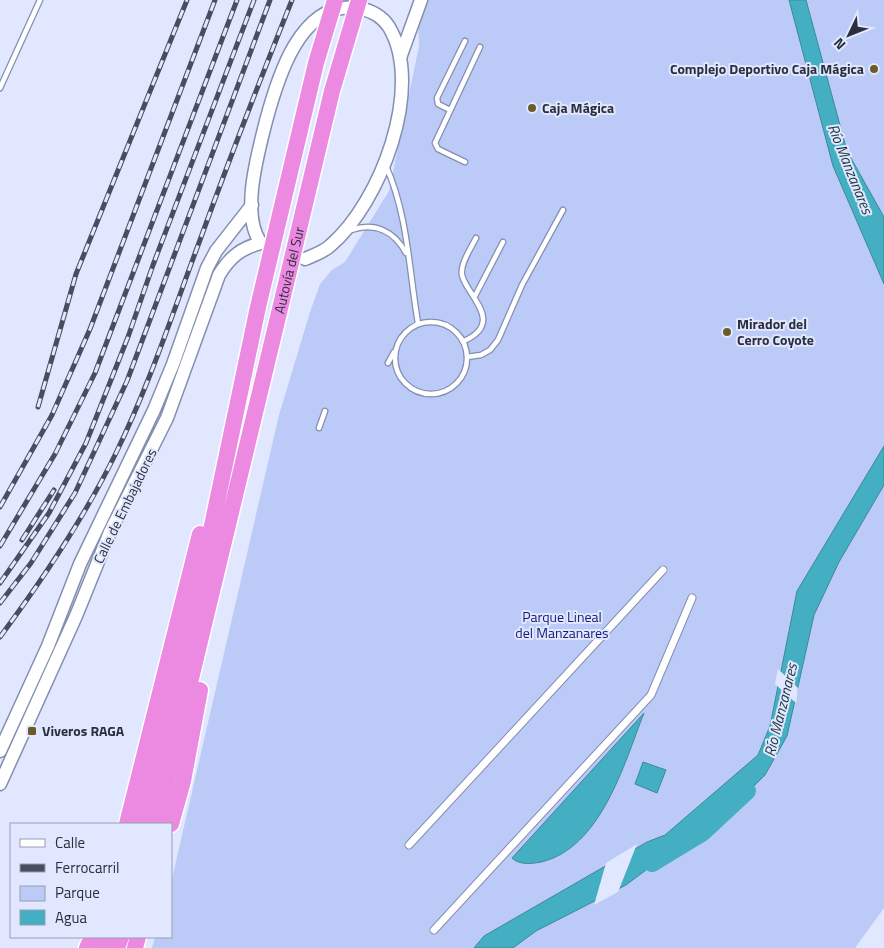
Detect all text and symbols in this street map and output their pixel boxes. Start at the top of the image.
north arrow [824,10,874,60]
text: N [828,33,850,55]
place label: Complejo Deportivo Caja Mágica [670,58,864,79]
marker: Complejo Deportivo Caja Mágica [868,63,880,75]
place label: Caja Mágica [542,97,614,118]
marker: Caja Mágica [526,102,538,114]
water label: Río Manzanares [822,120,880,219]
street label: Autovía del Sur [268,224,309,316]
place label: Mirador del Cerro Coyote [737,313,814,350]
marker: Mirador del Cerro Coyote [721,326,733,338]
street label: Calle de Embajadores [88,445,162,567]
park label: Parque Lineal del Manzanares [515,606,609,643]
water label: Río Manzanares [758,659,804,759]
place label: Viveros RAGA [42,720,125,741]
marker: Viveros RAGA [26,725,38,737]
legend [10,823,172,938]
text: Calle [55,831,85,854]
text: Ferrocarril [55,856,120,879]
text: Parque [55,881,100,904]
text: Agua [55,906,87,929]

